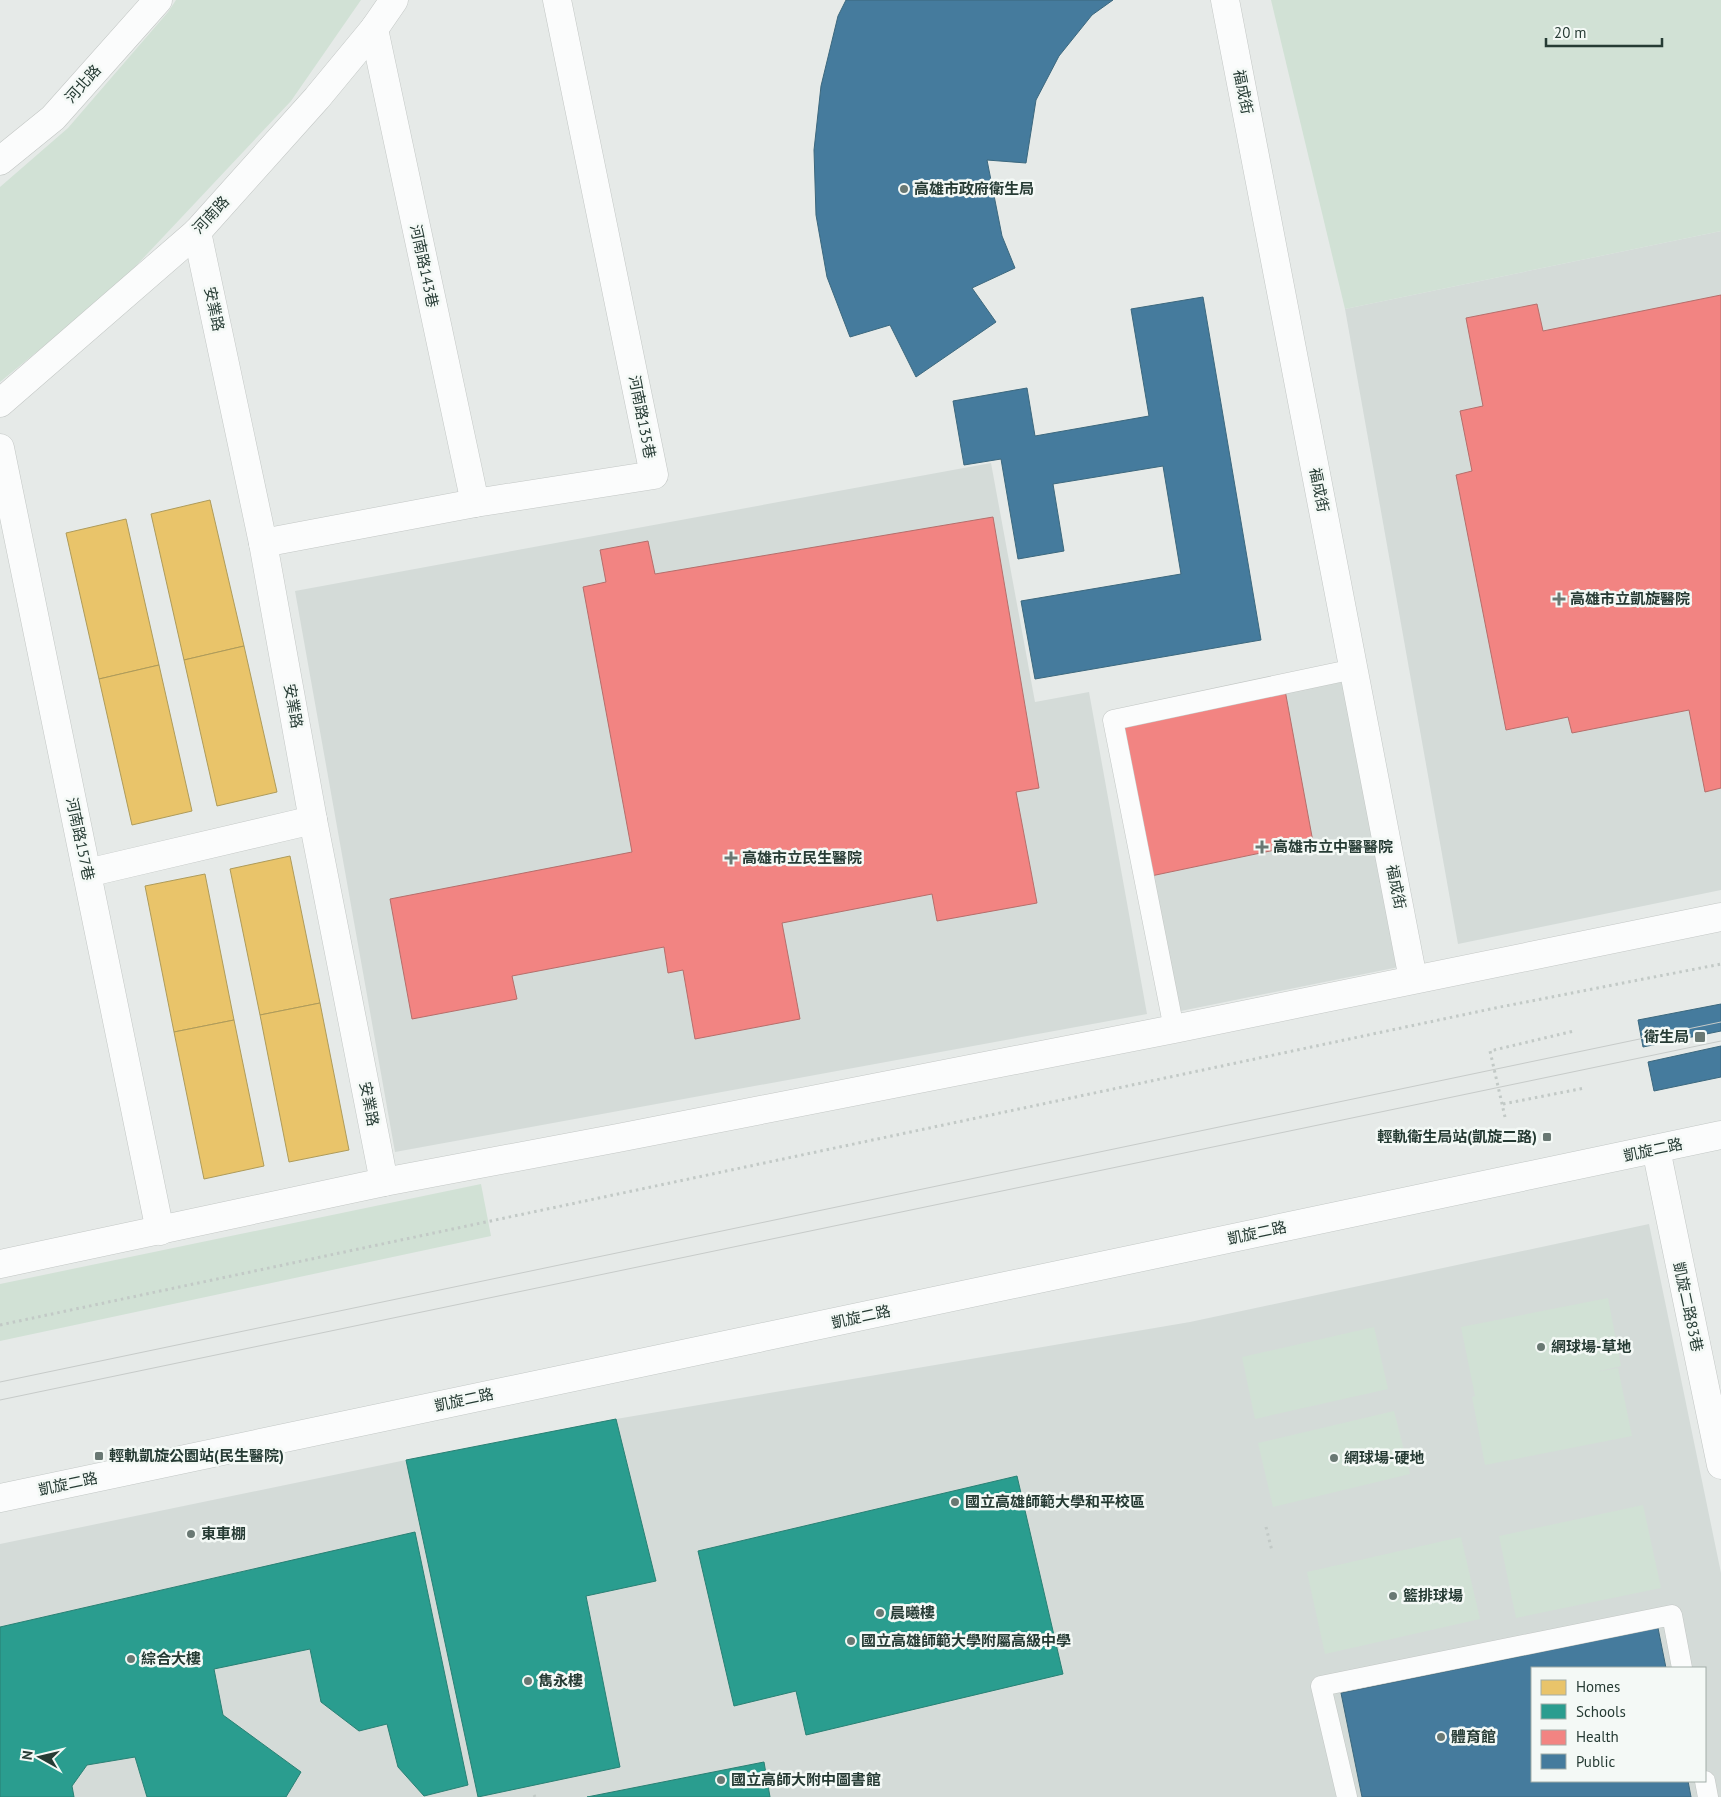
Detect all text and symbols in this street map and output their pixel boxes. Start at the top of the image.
scale bar [1546,15,1662,47]
text: 20 m [1554,23,1587,42]
street label: 河北路 [61,61,105,107]
street label: 福成街 [1230,68,1257,116]
place label: 高雄市政府衛生局 [914,179,1034,198]
marker: 高雄市政府衛生局 [898,183,910,195]
street label: 河南路 [188,192,233,238]
street label: 河南路143巷 [406,223,443,309]
street label: 安業路 [201,285,228,333]
street label: 河南路135巷 [625,374,660,460]
street label: 福成街 [1306,466,1333,514]
place label: 高雄市立凱旋醫院 [1570,589,1690,608]
marker: 高雄市立凱旋醫院 [1552,592,1566,606]
street label: 安業路 [280,682,307,730]
street label: 河南路157巷 [62,796,99,882]
place label: 高雄市立中醫醫院 [1273,837,1393,856]
marker: 高雄市立中醫醫院 [1255,840,1269,854]
place label: 高雄市立民生醫院 [742,848,862,867]
marker: 高雄市立民生醫院 [724,851,738,865]
street label: 福成街 [1383,863,1410,911]
place label: 衛生局 [1644,1027,1689,1046]
marker: 衛生局 [1693,1030,1707,1044]
street label: 安業路 [356,1080,383,1128]
place label: 輕軌衛生局站(凱旋二路) [1377,1127,1537,1146]
marker: 輕軌衛生局站(凱旋二路) [1541,1131,1553,1143]
street label: 凱旋二路 [1622,1134,1684,1165]
street label: 凱旋二路 [1226,1217,1288,1248]
street label: 凱旋二路83巷 [1670,1260,1707,1354]
street label: 凱旋二路 [830,1301,892,1332]
place label: 網球場-草地 [1551,1337,1631,1356]
marker: 網球場-草地 [1535,1341,1547,1353]
street label: 凱旋二路 [433,1384,495,1415]
place label: 輕軌凱旋公園站(民生醫院) [109,1446,284,1465]
place label: 網球場-硬地 [1344,1448,1424,1467]
marker: 輕軌凱旋公園站(民生醫院) [93,1450,105,1462]
marker: 網球場-硬地 [1328,1452,1340,1464]
street label: 凱旋二路 [37,1468,99,1499]
place label: 國立高雄師範大學和平校區 [965,1492,1145,1511]
marker: 國立高雄師範大學和平校區 [949,1496,961,1508]
place label: 東車棚 [201,1524,246,1543]
marker: 東車棚 [185,1528,197,1540]
place label: 籃排球場 [1403,1586,1463,1605]
marker: 籃排球場 [1387,1590,1399,1602]
place label: 晨曦樓 [890,1603,935,1622]
marker: 晨曦樓 [874,1607,886,1619]
place label: 國立高雄師範大學附屬高級中學 [861,1631,1071,1650]
marker: 國立高雄師範大學附屬高級中學 [845,1635,857,1647]
place label: 綜合大樓 [141,1649,201,1668]
marker: 綜合大樓 [125,1653,137,1665]
legend [1531,1667,1706,1782]
place label: 雋永樓 [538,1671,583,1690]
marker: 雋永樓 [522,1675,534,1687]
text: Homes [1576,1677,1620,1696]
text: Schools [1576,1702,1626,1721]
place label: 體育館 [1451,1727,1496,1746]
text: Health [1576,1727,1619,1746]
marker: 體育館 [1435,1731,1447,1743]
north arrow [15,1732,65,1782]
text: N [18,1749,37,1761]
text: Public [1576,1752,1615,1771]
place label: 國立高師大附中圖書館 [731,1770,881,1789]
marker: 國立高師大附中圖書館 [715,1774,727,1786]

